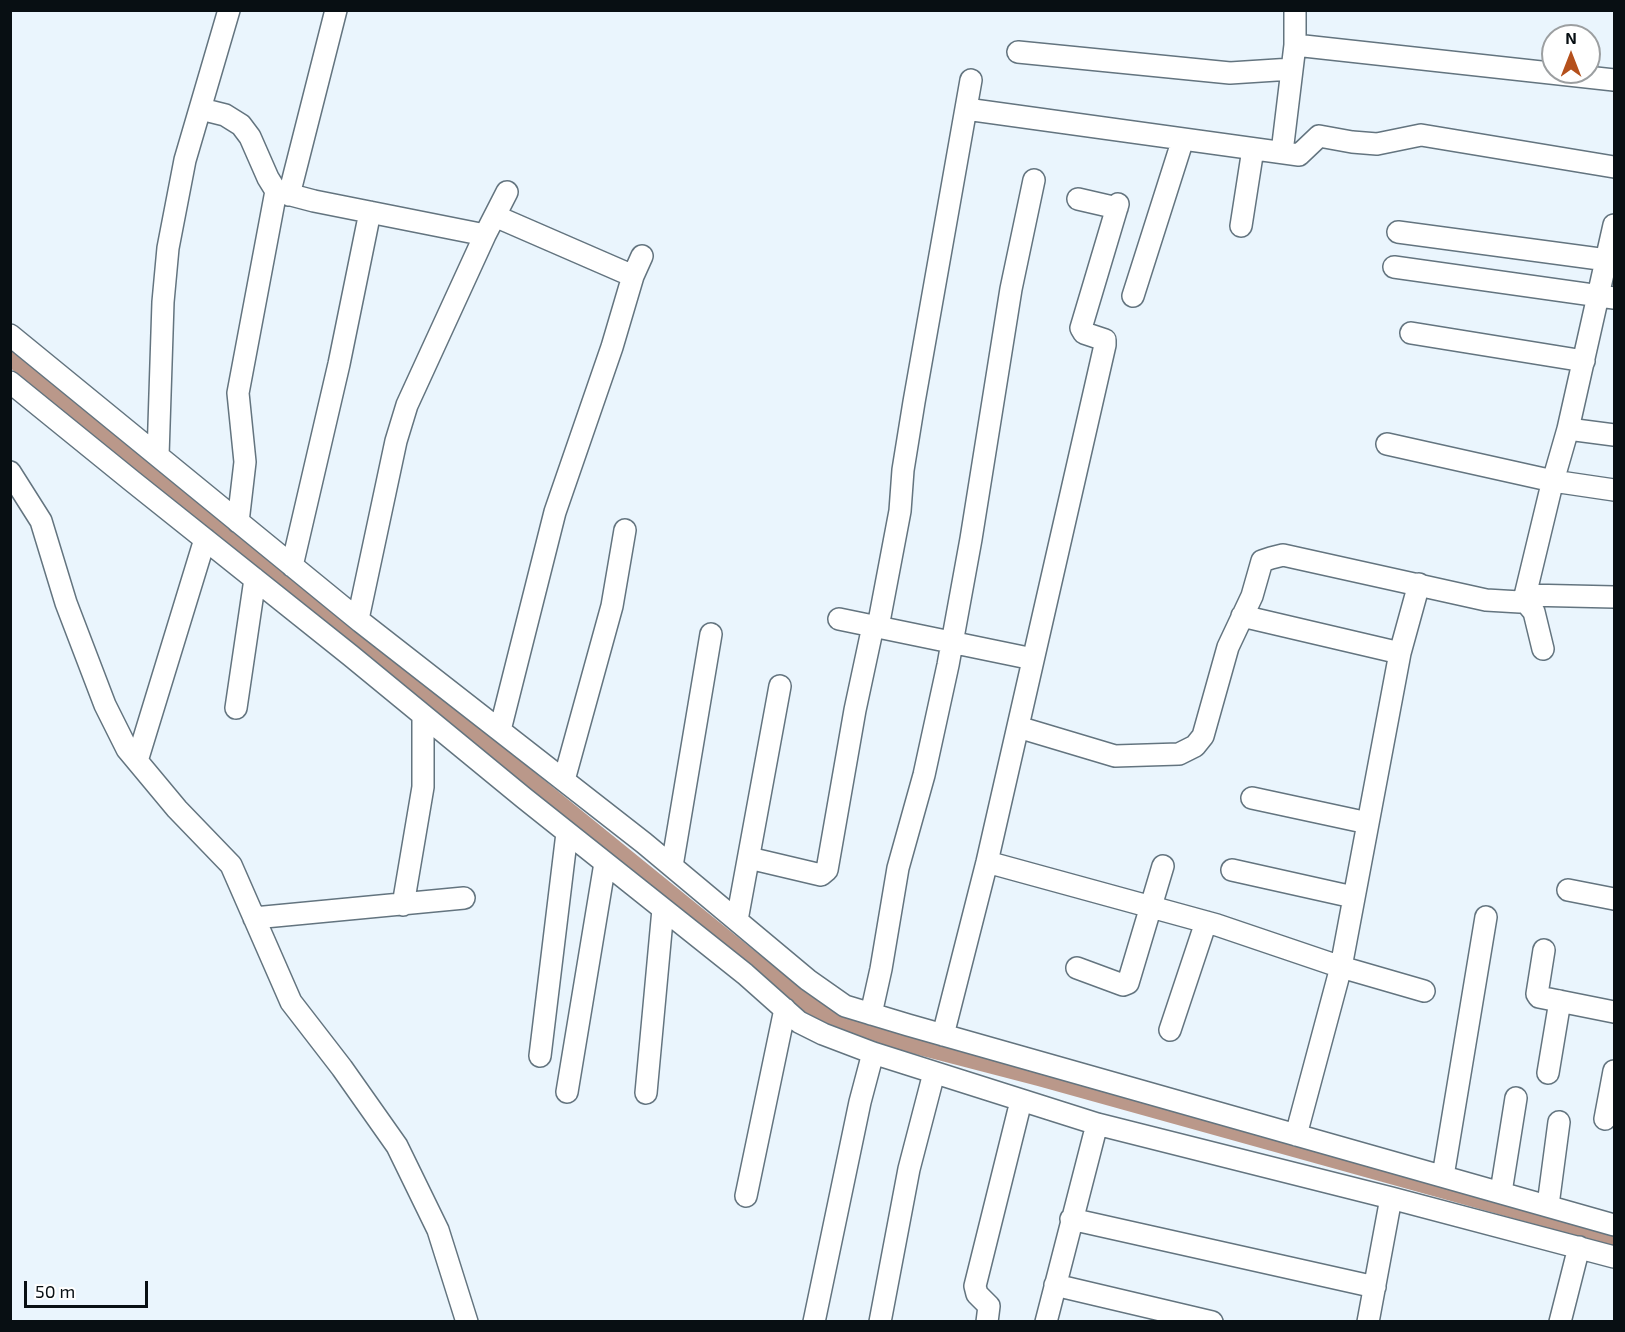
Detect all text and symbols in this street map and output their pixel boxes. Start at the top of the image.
north arrow [1541,24,1601,84]
text: N [1565,28,1577,47]
scale bar [27,1269,152,1307]
text: 50 m [35,1280,75,1302]

